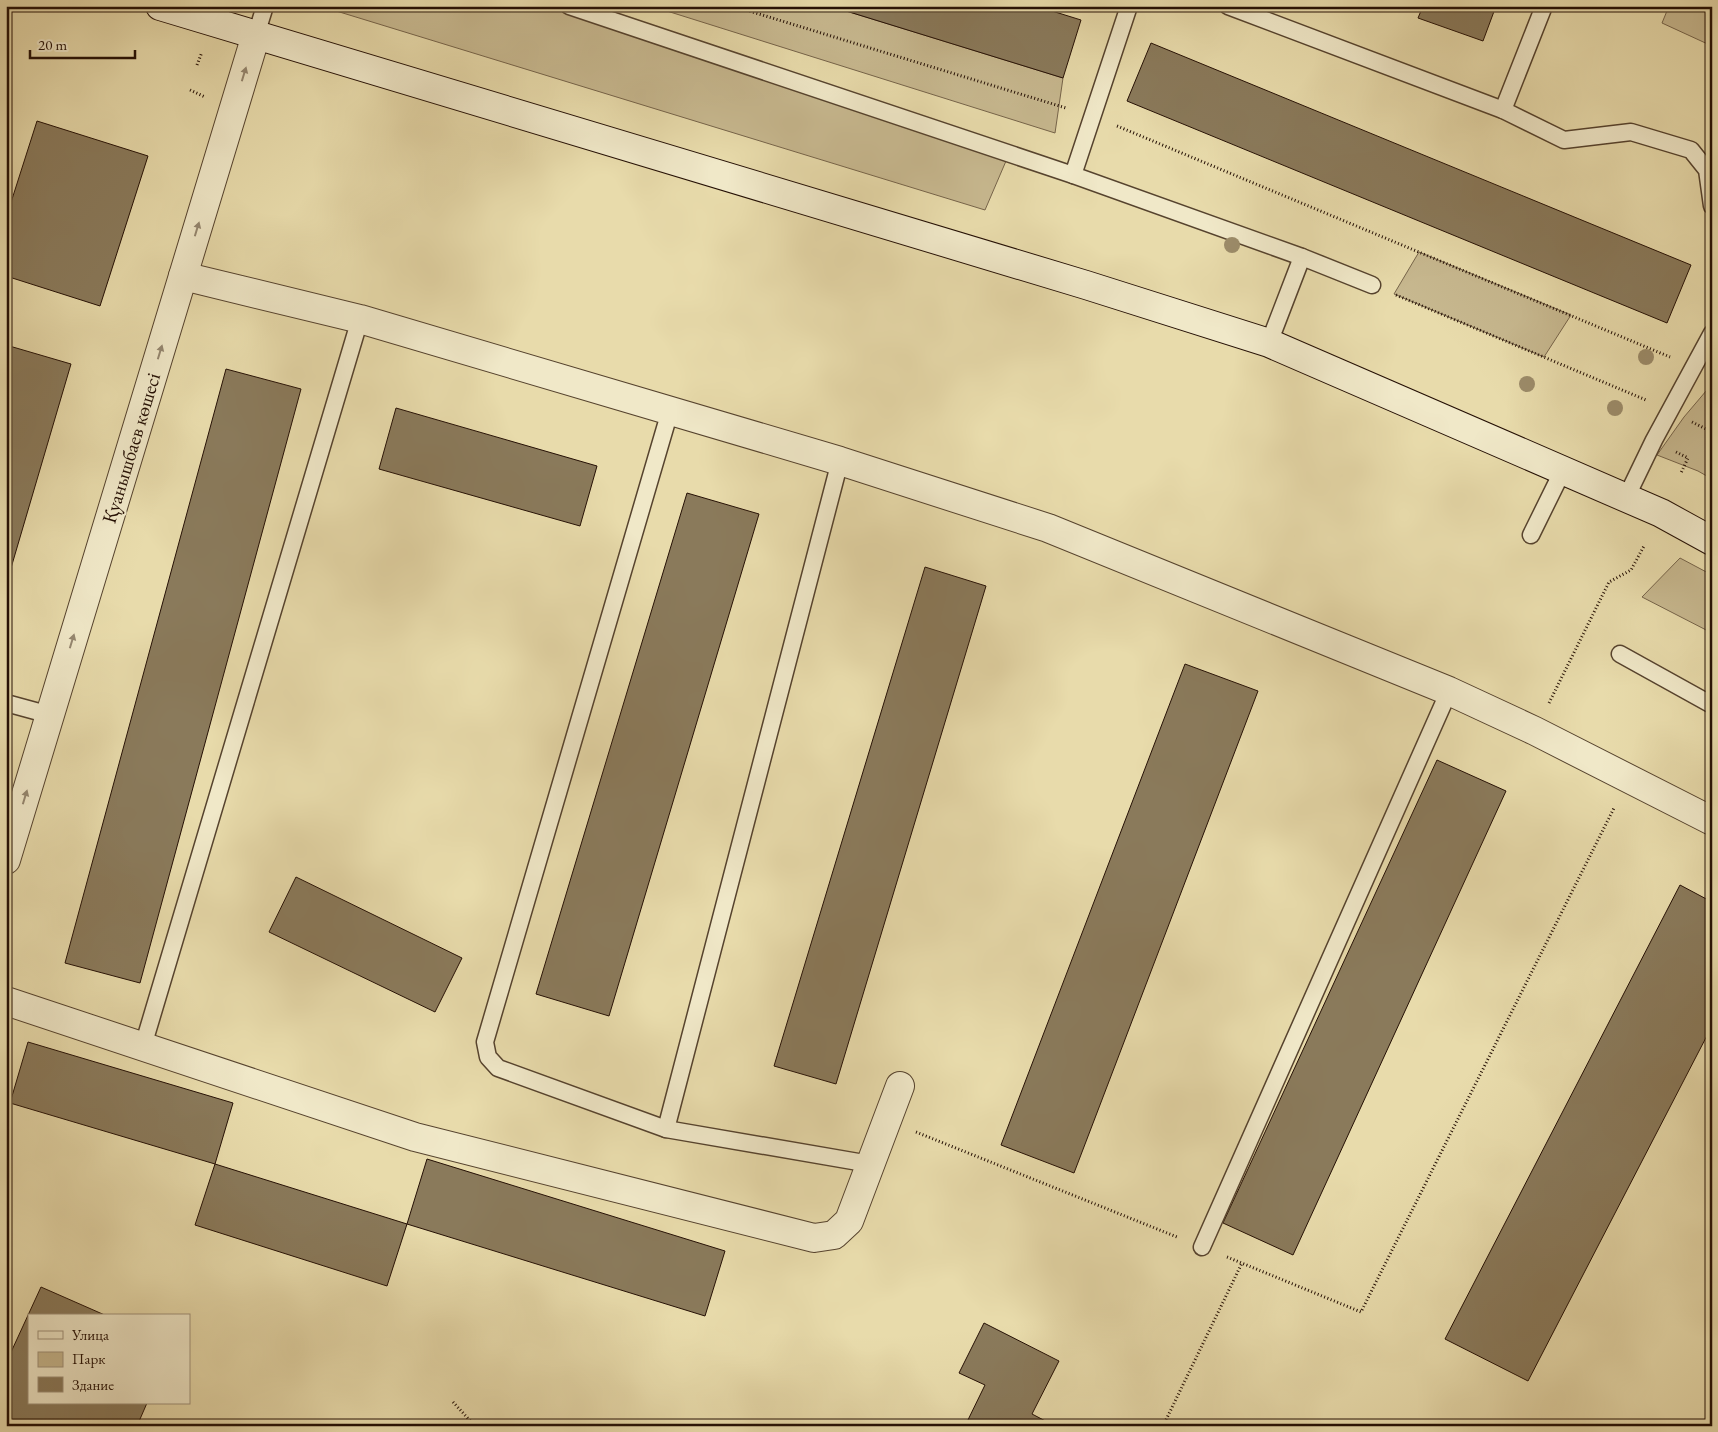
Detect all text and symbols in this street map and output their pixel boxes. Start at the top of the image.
scale bar [30,28,135,60]
text: 20 m [38,35,67,54]
one-way arrow [241,66,249,81]
one-way arrow [194,222,201,237]
one-way arrow [156,344,164,359]
street label: Қуанышбаев көшесі [96,369,166,526]
one-way arrow [69,634,77,649]
one-way arrow [22,789,30,804]
legend [28,1314,190,1404]
text: Улица [71,1325,109,1344]
text: Парк [72,1349,105,1368]
text: Здание [72,1375,114,1394]

